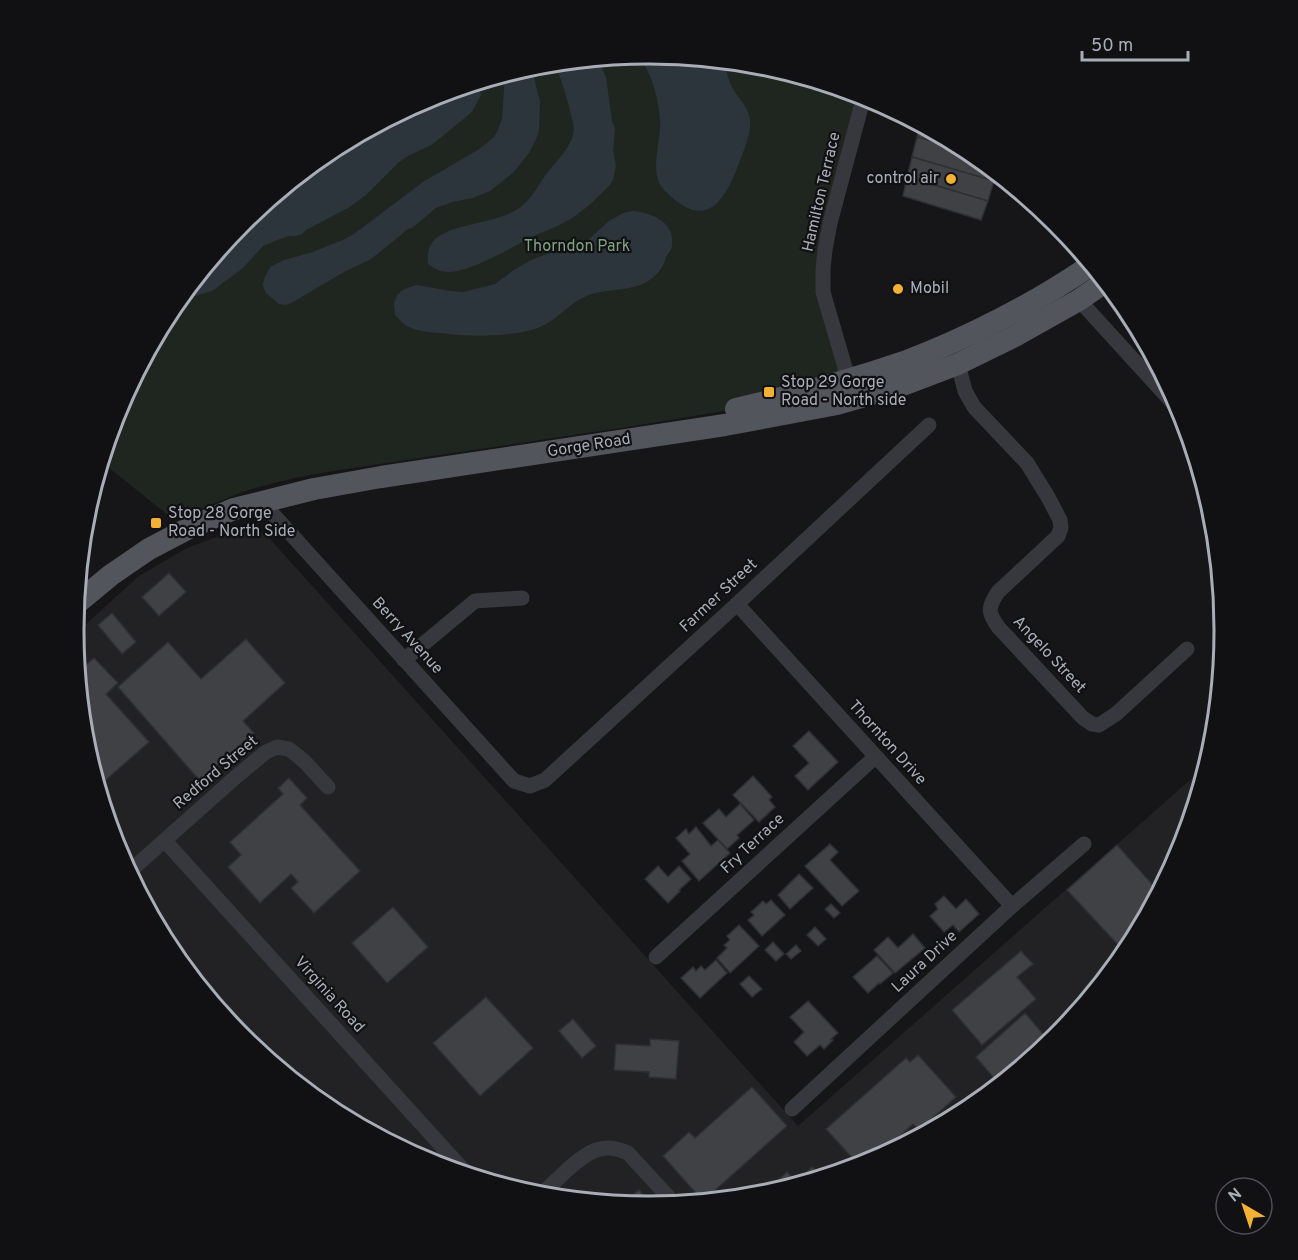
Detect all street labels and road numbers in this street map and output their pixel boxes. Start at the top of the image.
street label: Hamilton Terrace [799,130,845,254]
street label: Gorge Road [546,430,632,462]
street label: Farmer Street [676,555,762,637]
street label: Berry Avenue [367,593,447,679]
street label: Angelo Street [1008,612,1090,698]
street label: Thornton Drive [844,696,930,790]
street label: Redford Street [170,732,262,814]
street label: Fry Terrace [717,809,789,879]
street label: Laura Drive [888,927,962,997]
street label: Virginia Road [290,953,368,1037]

